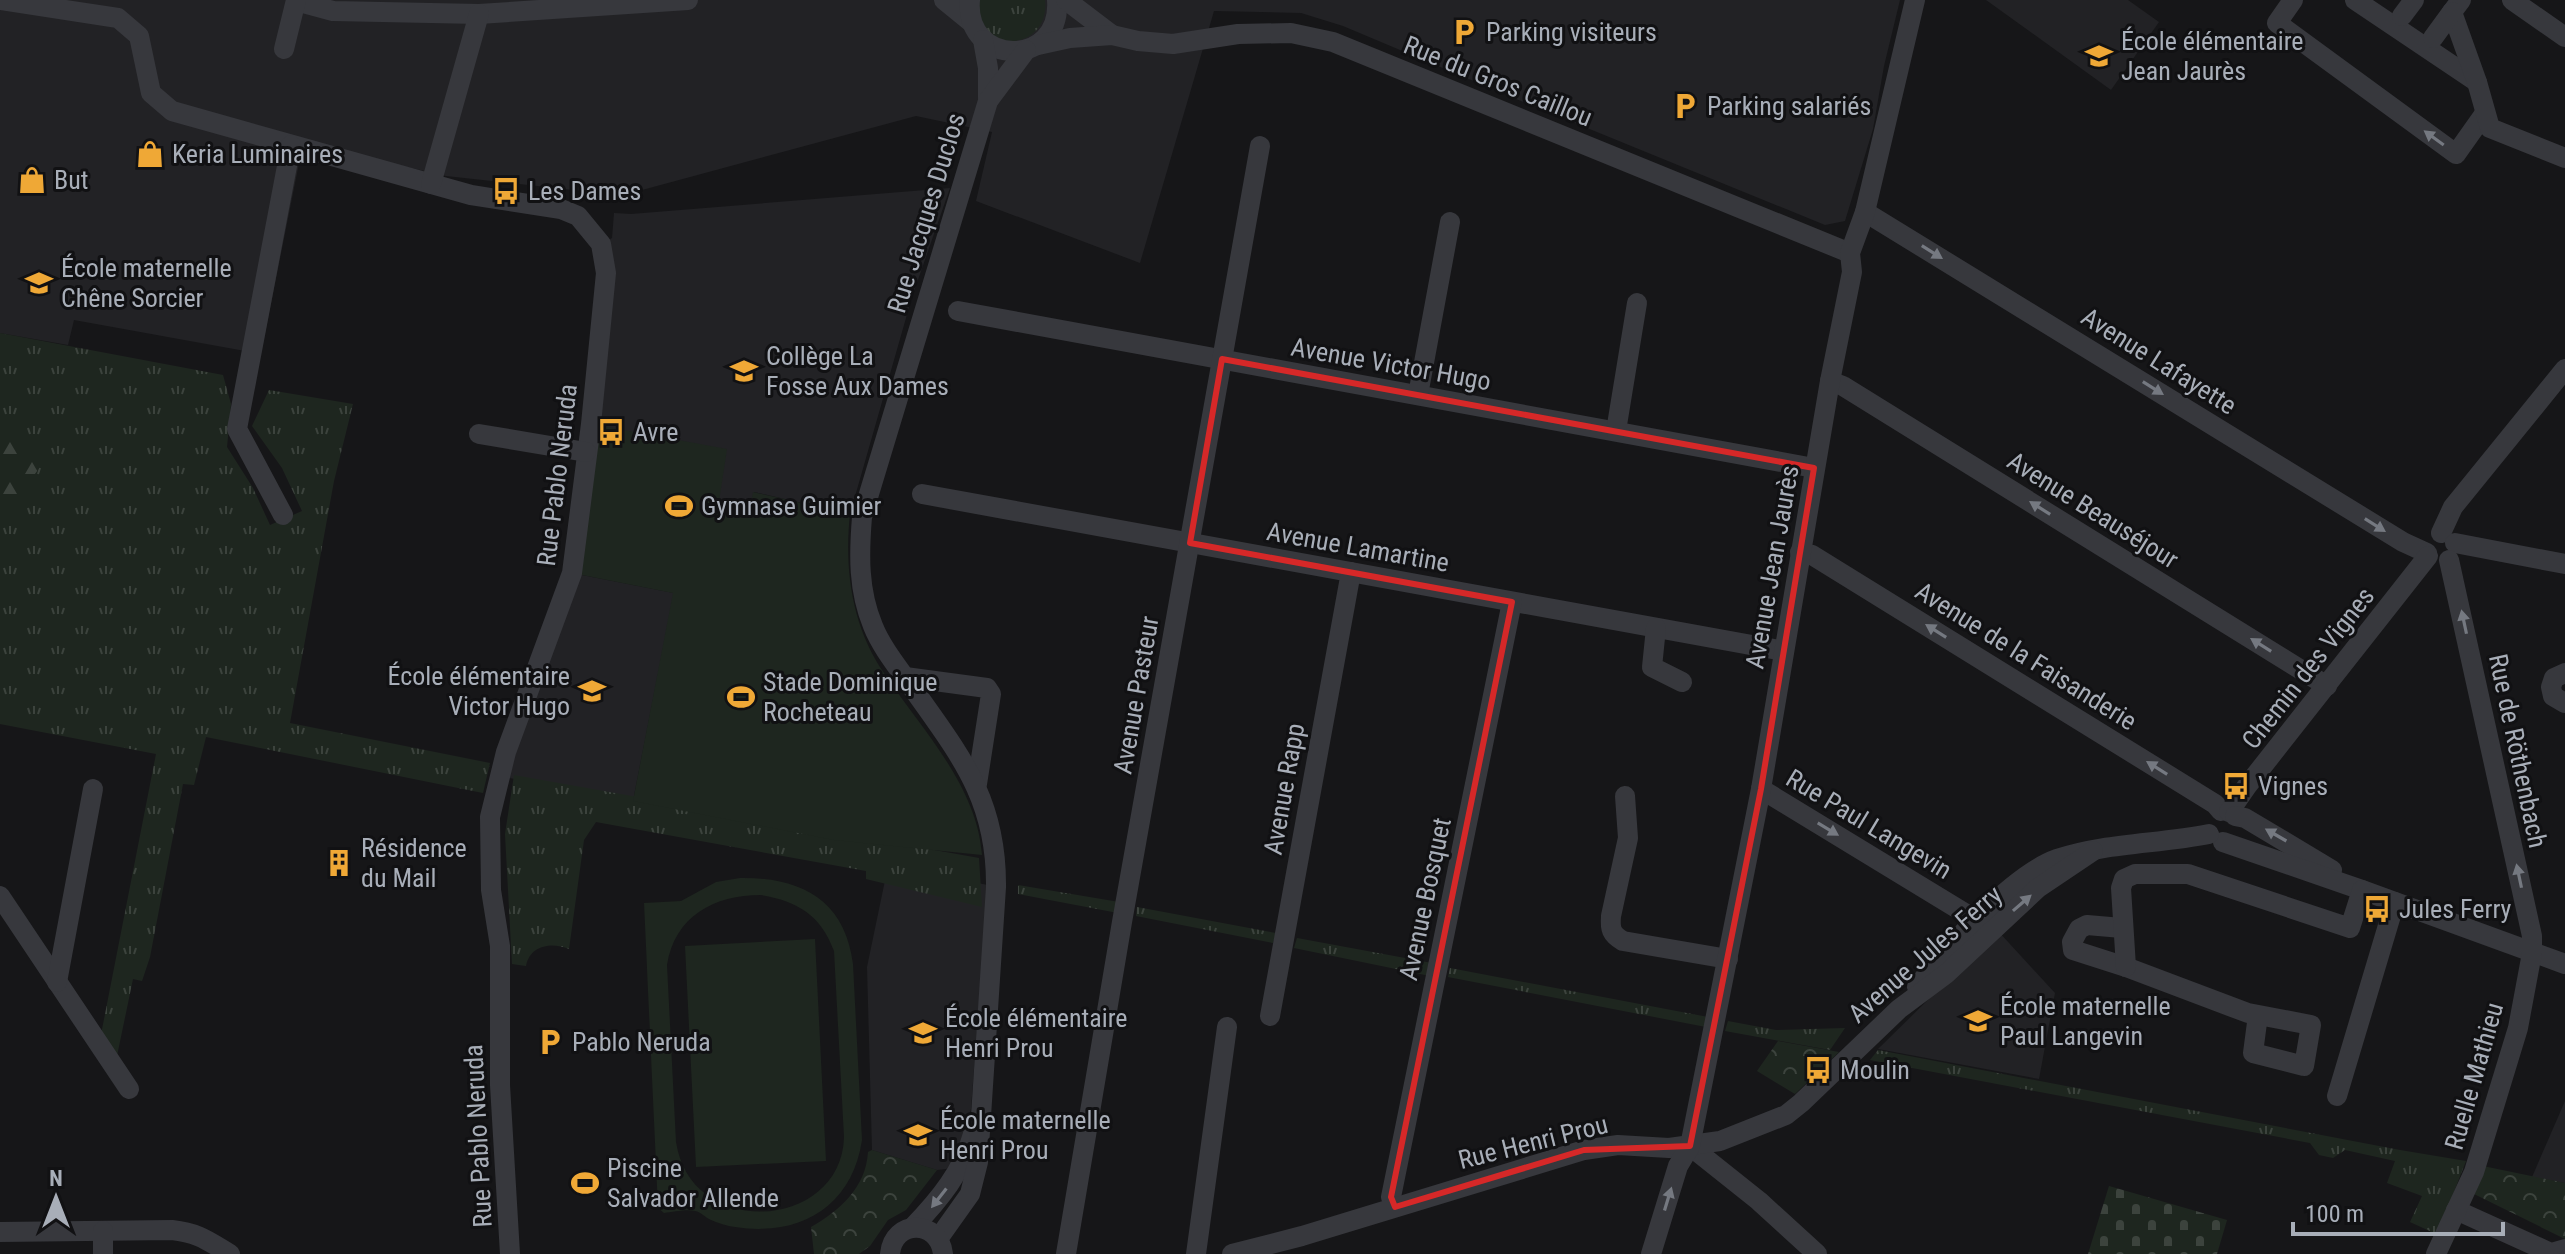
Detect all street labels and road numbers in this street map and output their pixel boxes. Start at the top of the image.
street label: Rue du Gros Caillou [1399,30,1597,132]
street label: Rue Jacques Duclos [881,109,971,317]
street label: Avenue Lafayette [2076,301,2242,421]
street label: Avenue Victor Hugo [1289,332,1493,396]
street label: Rue Pablo Neruda [531,382,583,568]
street label: Avenue Beauséjour [2002,445,2184,575]
street label: Avenue Jean Jaurès [1739,463,1805,671]
street label: Avenue Lamartine [1264,516,1452,578]
street label: Avenue de la Faisanderie [1910,576,2142,736]
street label: Chemin des Vignes [2236,581,2380,755]
street label: Avenue Pasteur [1107,614,1165,776]
street label: Rue de Röthenbach [2483,651,2553,851]
street label: Avenue Rapp [1258,721,1310,857]
street label: Rue Paul Langevin [1781,763,1957,885]
street label: Avenue Bosquet [1393,815,1457,983]
street label: Avenue Jules Ferry [1842,879,2008,1029]
street label: Ruelle Mathieu [2439,999,2509,1153]
street label: Rue Pablo Neruda [458,1044,498,1228]
street label: Rue Henri Prou [1455,1109,1611,1175]

